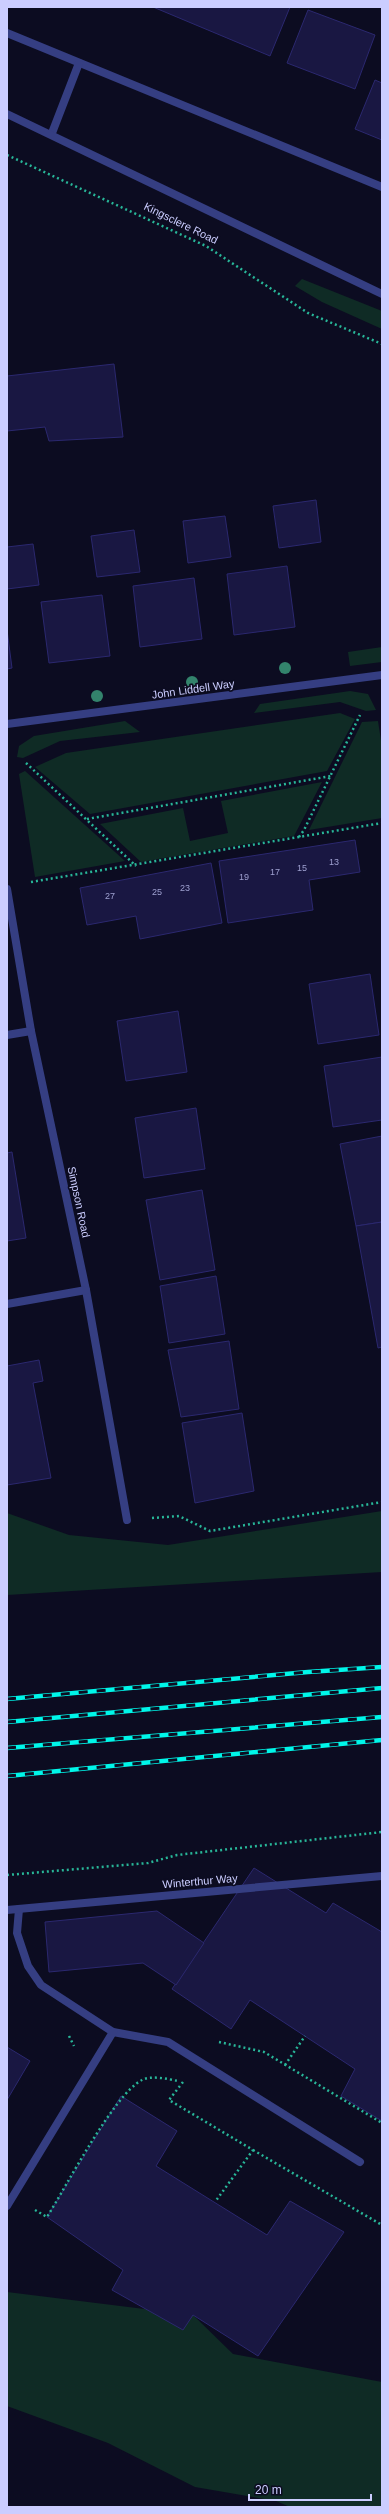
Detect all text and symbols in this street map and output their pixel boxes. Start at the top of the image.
street label: Kingsclere Road [142,200,220,246]
street label: John Liddell Way [151,677,236,701]
house number: 13 [329,857,339,867]
house number: 15 [297,863,307,873]
house number: 17 [270,867,280,877]
house number: 19 [239,872,249,882]
house number: 23 [180,883,190,893]
house number: 25 [152,887,162,897]
house number: 27 [105,891,115,901]
street label: Simpson Road [66,1165,92,1239]
street label: Winterthur Way [162,1872,239,1890]
scale bar [249,2476,371,2502]
text: 20 m [255,2483,282,2497]

